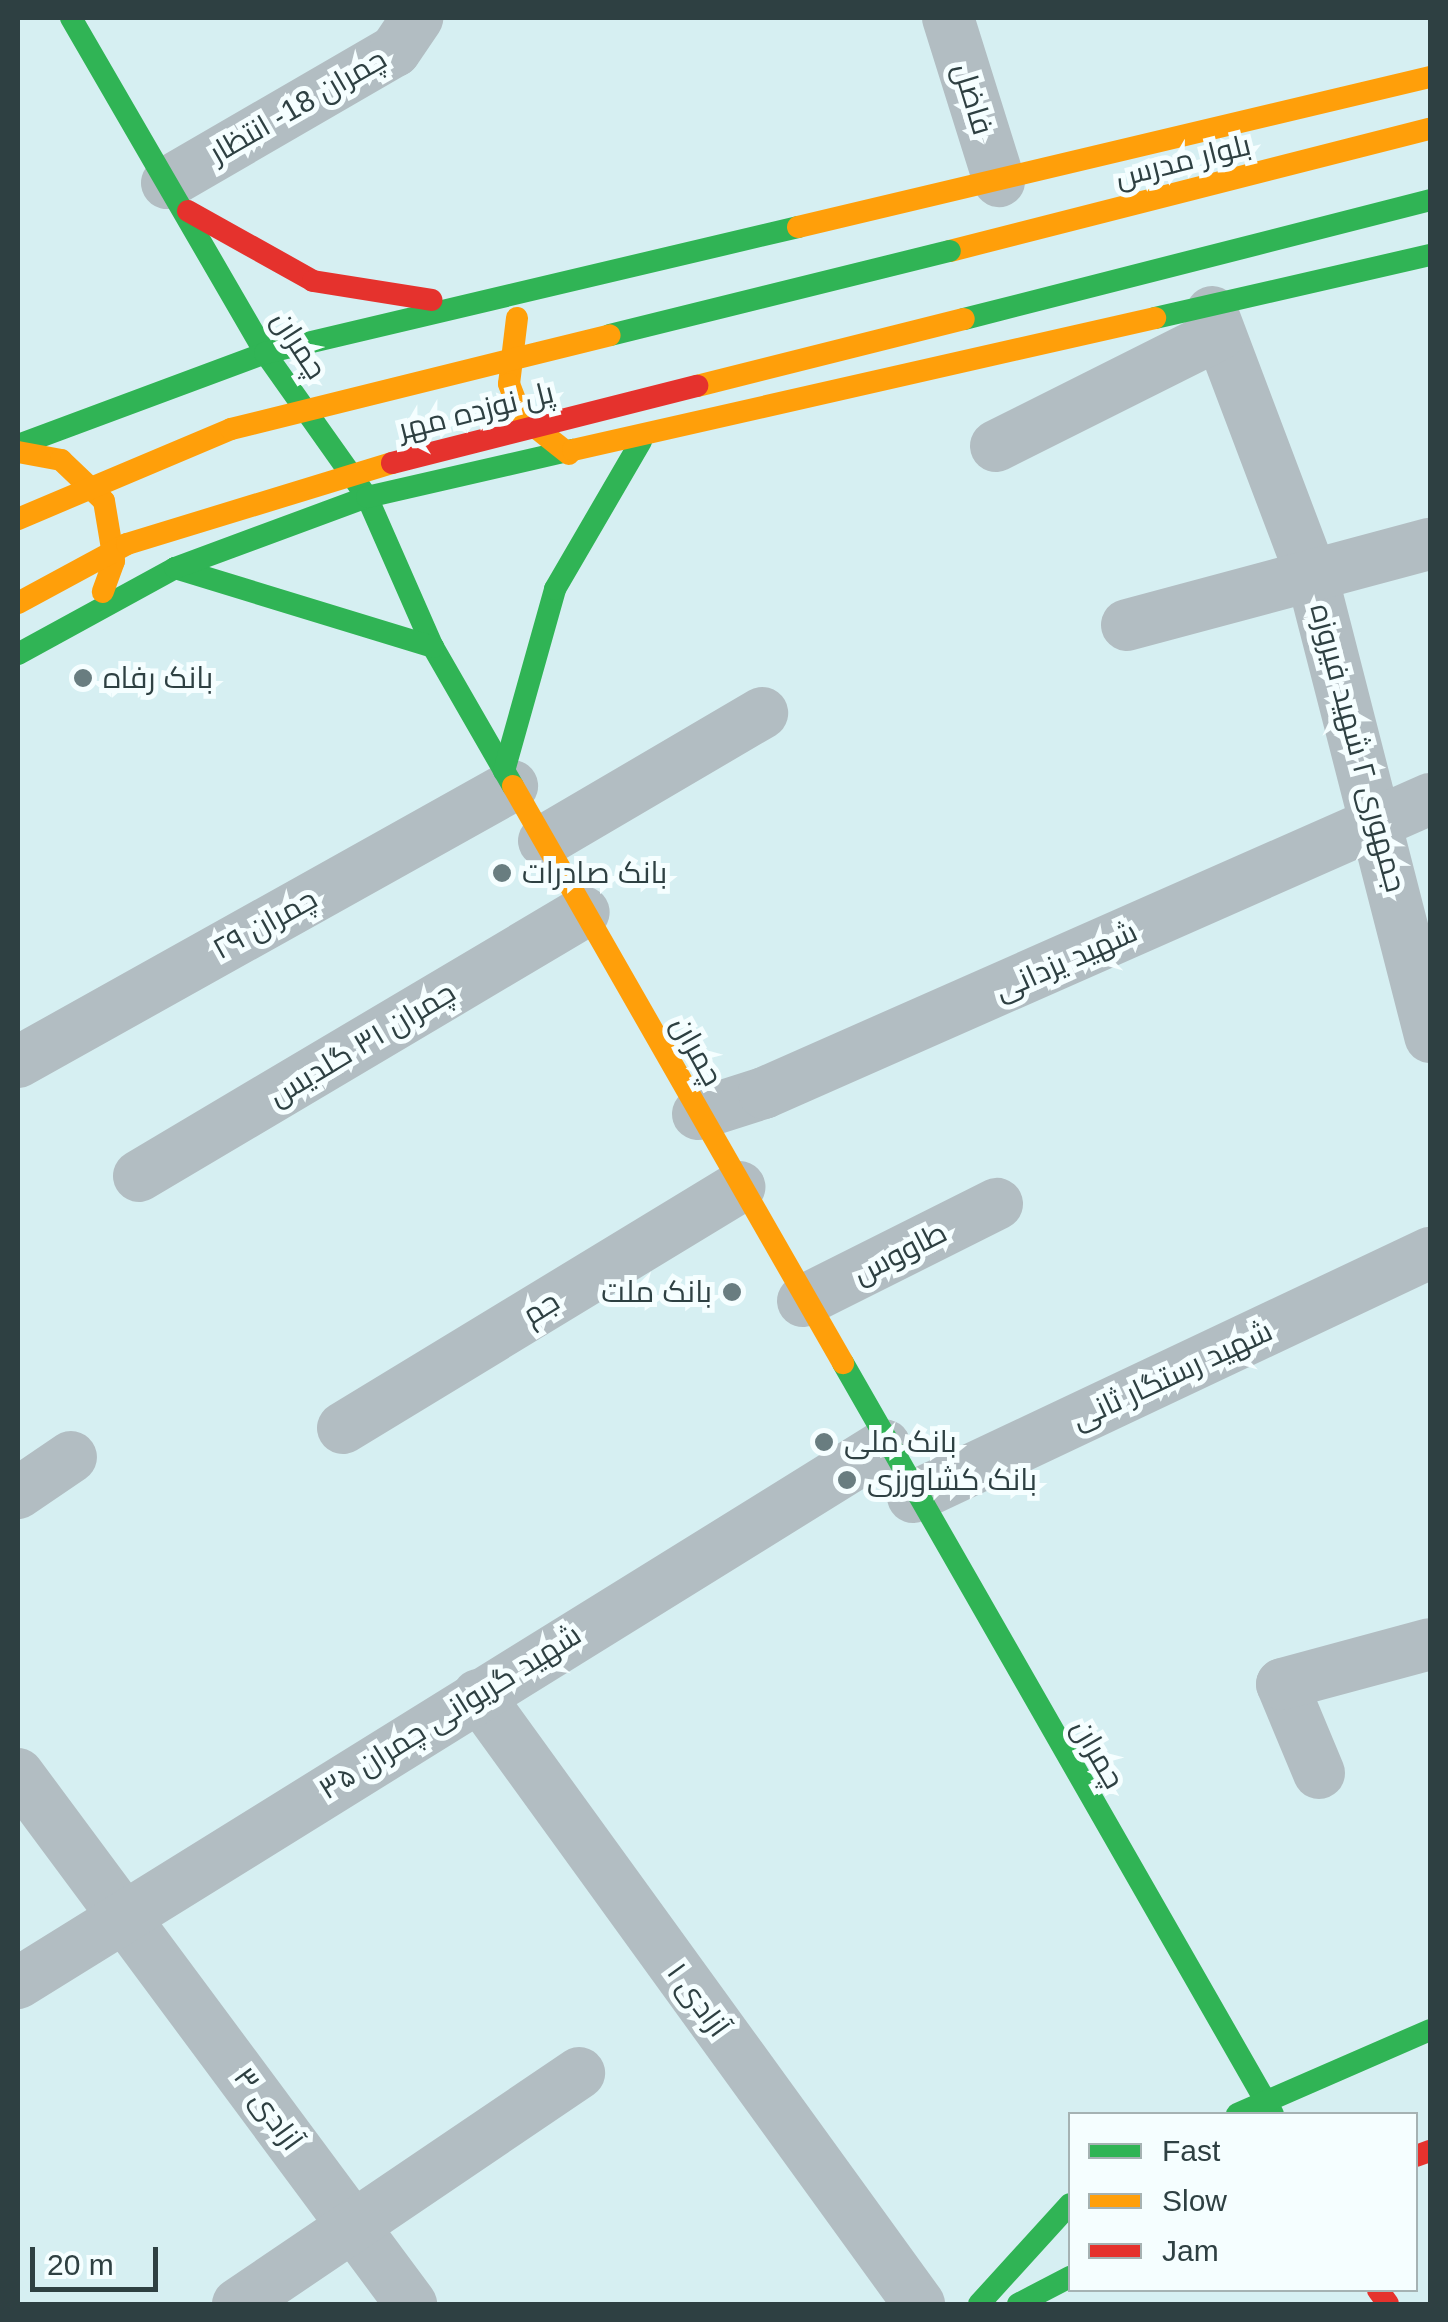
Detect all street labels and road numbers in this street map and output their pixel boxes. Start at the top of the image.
street label: چمران 18- انتظار [203,41,393,171]
street label: فاضل [945,59,1001,139]
street label: بلوار مدرس [1112,127,1254,195]
street label: چمران [264,304,334,386]
street label: پل نوزده مهر [395,374,557,448]
street label: جمهوری ۲ شهید فیروزه [1302,600,1414,896]
street label: چمران ۲۹ [207,881,323,967]
street label: شهید یزدانی [989,914,1143,1008]
street label: چمران ۳۱ گلدیس [262,974,462,1114]
street label: چمران [663,1010,731,1092]
street label: طاووس [847,1214,953,1292]
street label: جم [516,1283,566,1333]
street label: شهید رستگار ثانی [1066,1313,1278,1437]
street label: شهید گریوانی چمران ۳۵ [312,1617,588,1807]
street label: چمران [1064,1713,1132,1795]
street label: آزادی ۱ [659,1956,737,2044]
street label: آزادی ۳ [226,2060,310,2158]

